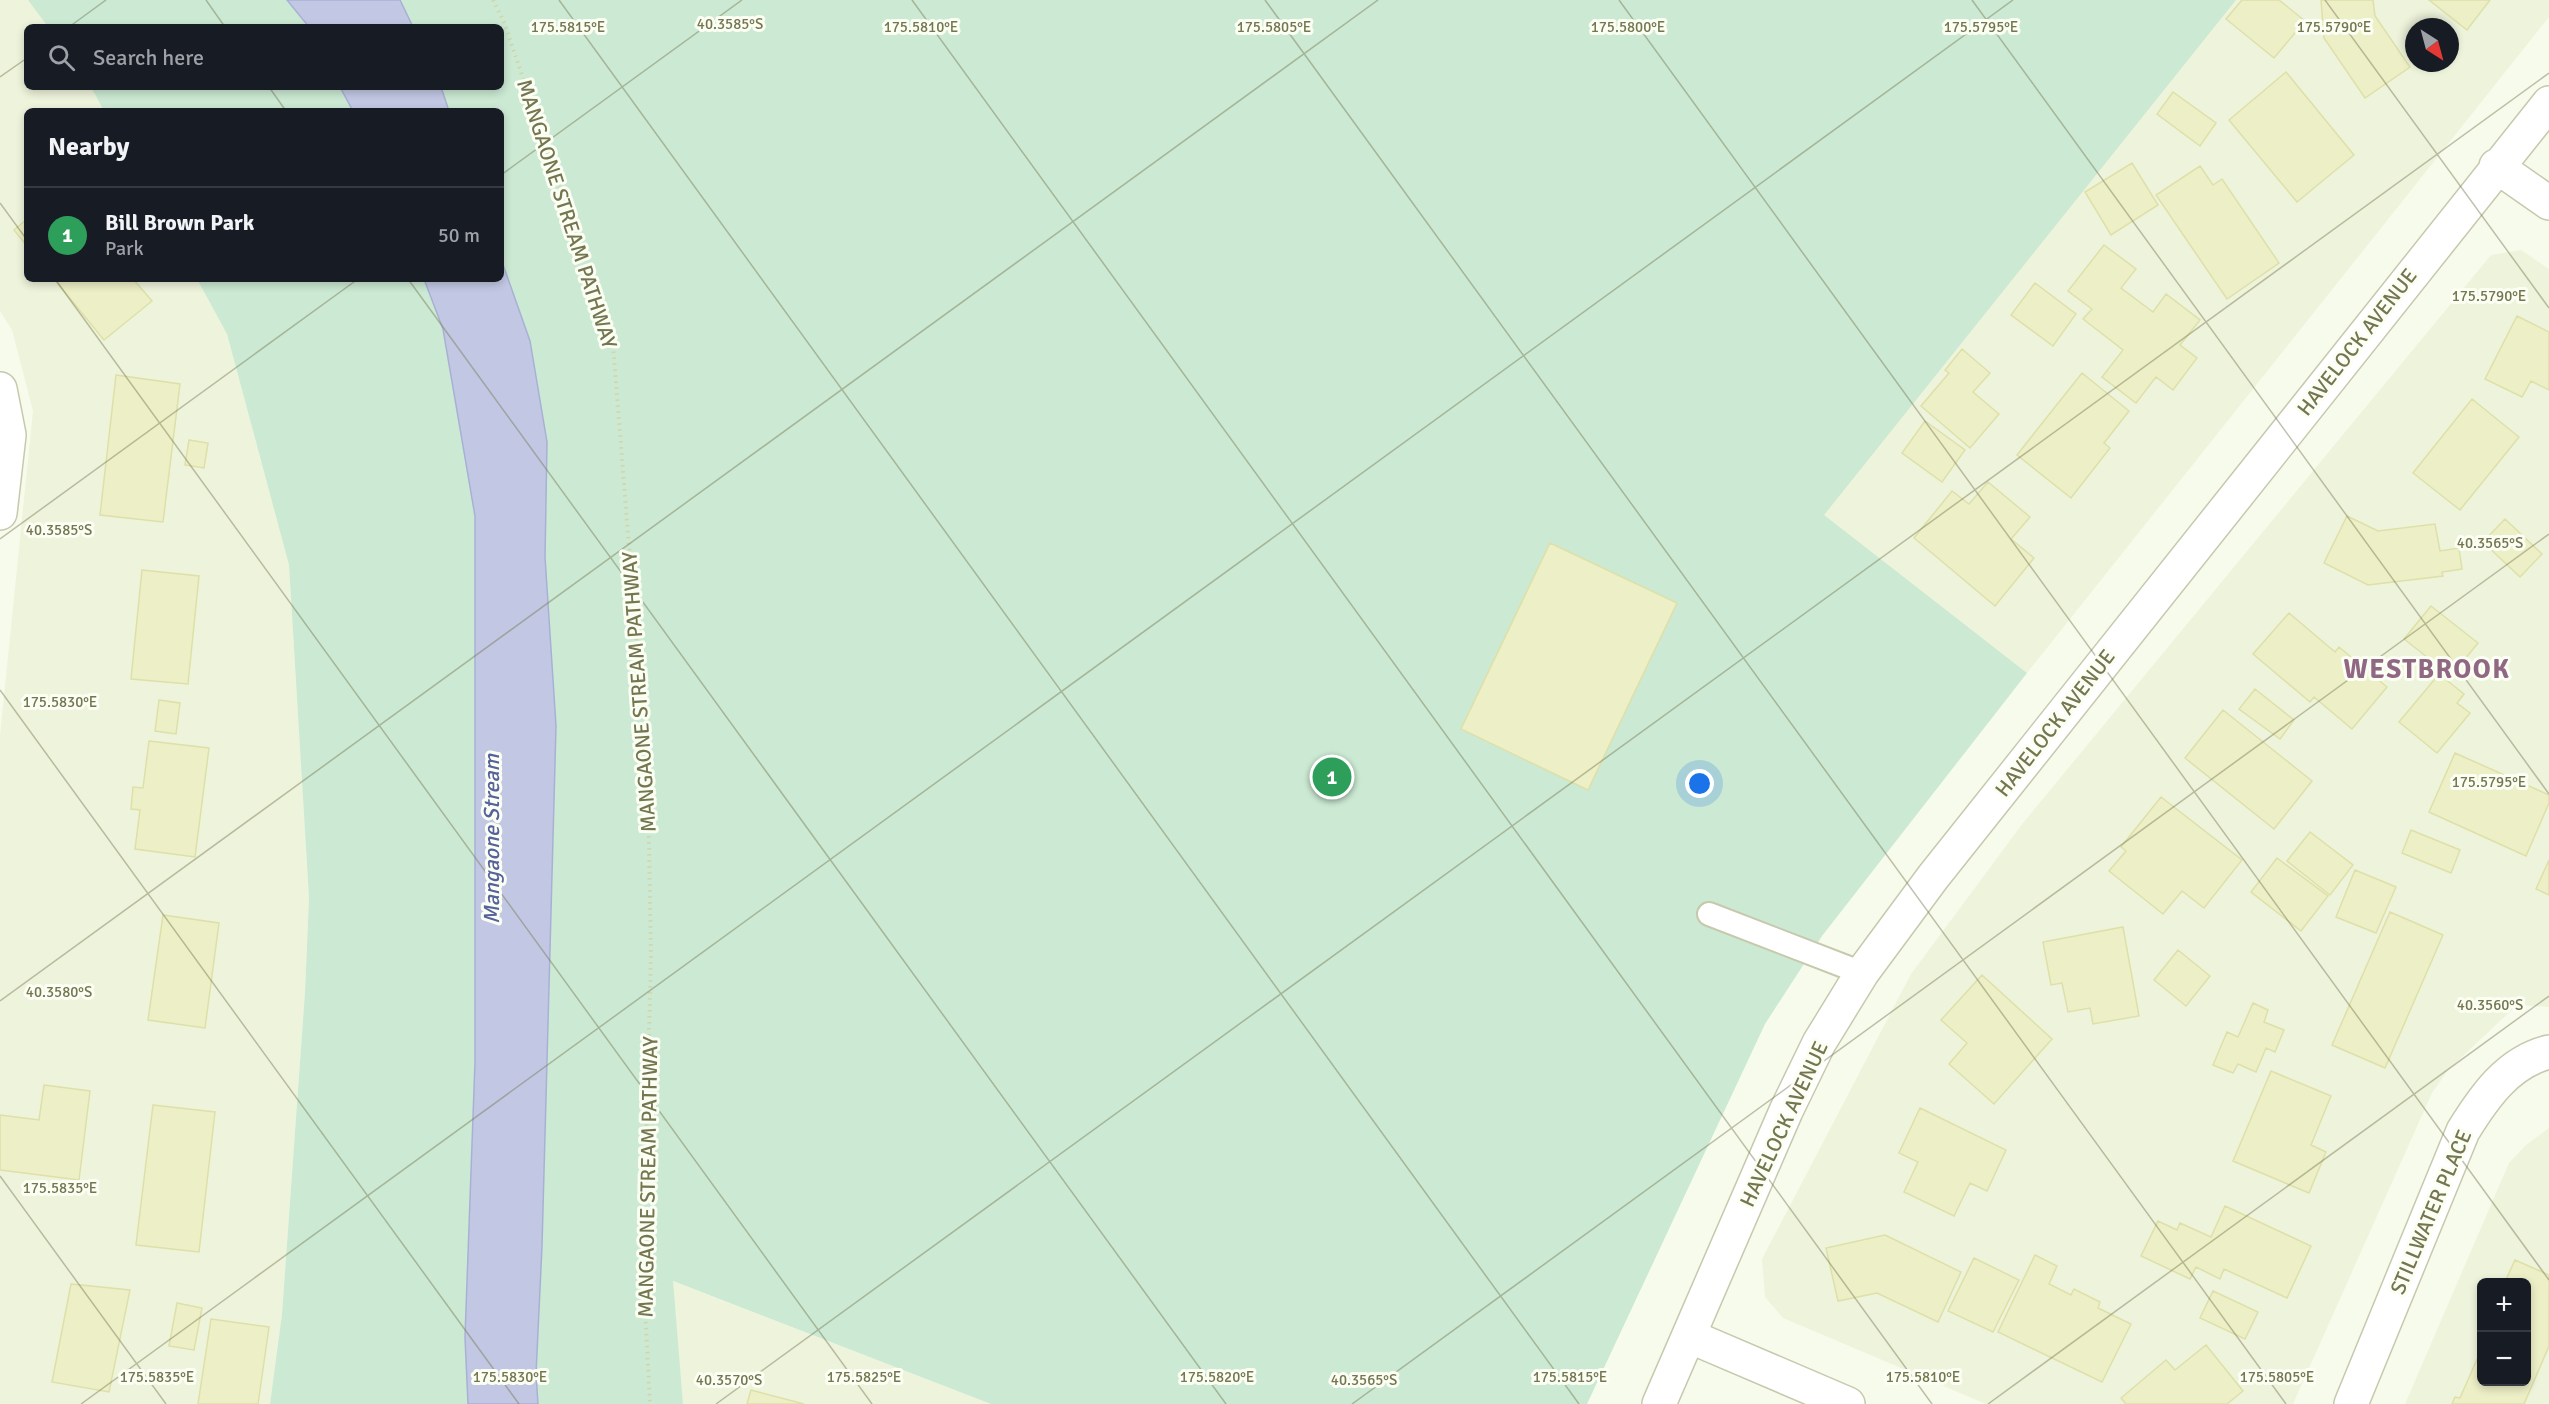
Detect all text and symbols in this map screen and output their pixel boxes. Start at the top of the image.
text: 40.3585°S [697,15,763,33]
text: 175.5815°E [531,18,605,36]
text: 175.5810°E [884,18,958,36]
text: 175.5805°E [1237,18,1311,36]
text: 175.5800°E [1591,18,1665,36]
text: 175.5795°E [1944,18,2018,36]
text: 175.5790°E [2297,18,2371,36]
north arrow [2405,18,2459,72]
search box [24,24,504,90]
icon: search [45,41,78,74]
text: Search here [93,44,204,71]
street label: MANGAONE STREAM PATHWAY [511,76,623,352]
text: Nearby [48,131,129,163]
text: Bill Brown Park [105,209,254,236]
text: 1 [62,223,73,248]
text: 50 m [438,223,480,248]
text: Park [105,236,143,261]
street label: HAVELOCK AVENUE [2291,263,2423,421]
text: 175.5790°E [2452,287,2526,305]
text: 40.3585°S [26,521,92,539]
text: 40.3565°S [2457,534,2523,552]
street label: MANGAONE STREAM PATHWAY [616,550,662,833]
street label: HAVELOCK AVENUE [1989,644,2121,802]
district label: WESTBROOK [2343,653,2511,686]
text: 175.5830°E [23,693,97,711]
water label: Mangaone Stream [478,752,505,924]
pin: 1 [1312,754,1352,800]
your location [1685,769,1714,798]
text: 175.5795°E [2452,773,2526,791]
text: 40.3580°S [26,983,92,1001]
text: 40.3560°S [2457,996,2523,1014]
street label: MANGAONE STREAM PATHWAY [633,1036,663,1318]
street label: HAVELOCK AVENUE [1734,1037,1834,1211]
street label: STILLWATER PLACE [2385,1126,2477,1298]
text: 175.5835°E [23,1179,97,1197]
map controls [2477,1278,2531,1386]
button: + [2477,1278,2531,1332]
button: − [2477,1332,2531,1386]
text: 175.5835°E [120,1368,194,1386]
text: 175.5830°E [473,1368,547,1386]
text: 175.5825°E [827,1368,901,1386]
text: 175.5820°E [1180,1368,1254,1386]
text: 175.5815°E [1533,1368,1607,1386]
text: 175.5810°E [1886,1368,1960,1386]
text: 175.5805°E [2240,1368,2314,1386]
text: 40.3570°S [696,1371,762,1389]
text: 40.3565°S [1331,1371,1397,1389]

